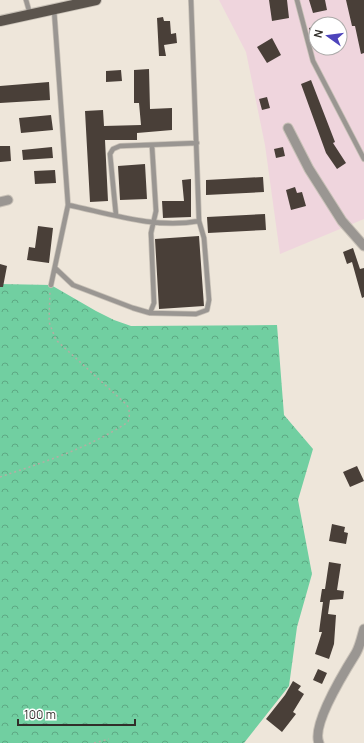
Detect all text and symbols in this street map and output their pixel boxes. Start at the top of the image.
north arrow [308,16,348,56]
text: N [310,28,326,39]
scale bar [18,701,135,727]
text: 100 m [24,706,56,723]

